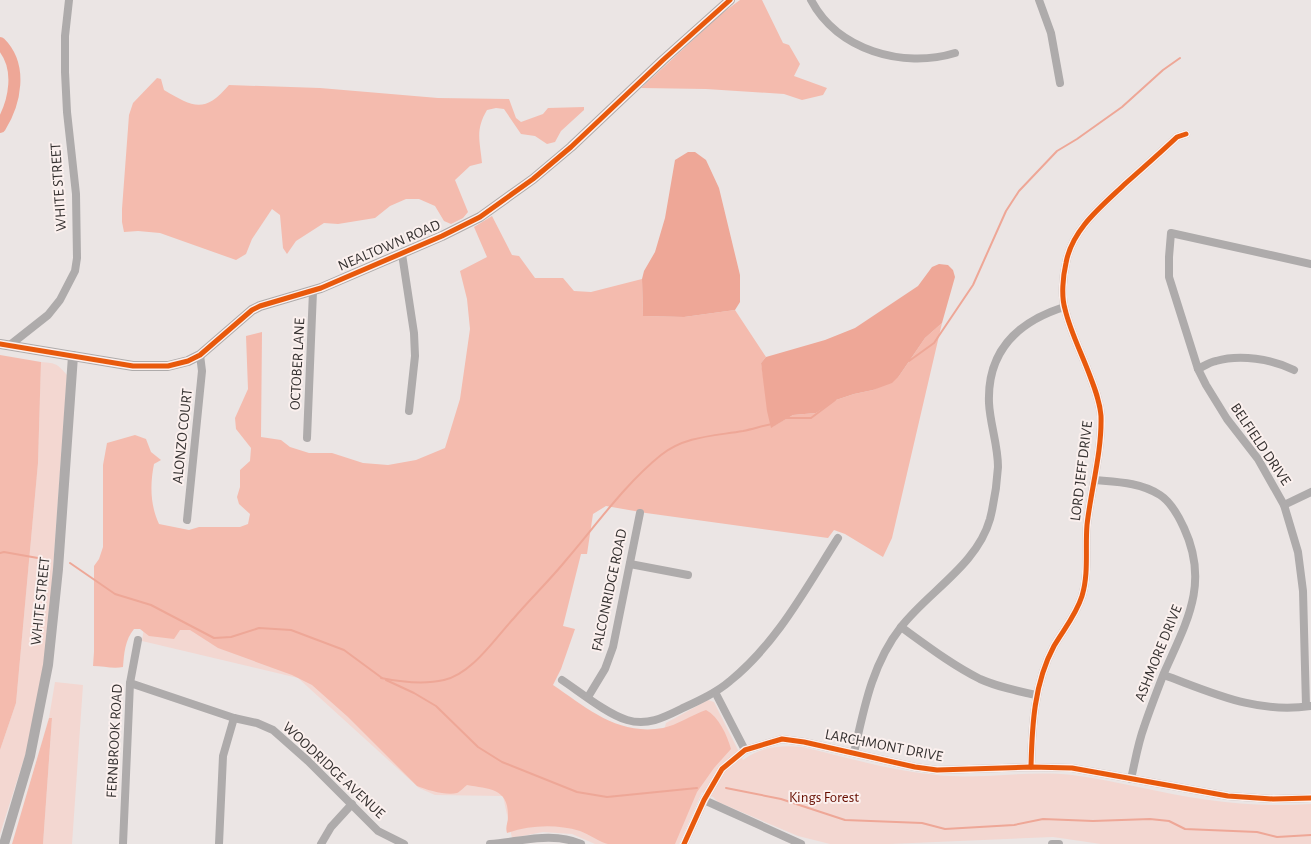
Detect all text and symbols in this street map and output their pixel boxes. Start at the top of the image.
street label: WHITE STREET [48,141,69,232]
street label: NEALTOWN ROAD [336,217,443,274]
street label: OCTOBER LANE [288,318,307,410]
street label: ALONZO COURT [170,387,195,485]
street label: BELFIELD DRIVE [1228,401,1293,488]
street label: LORD JEFF DRIVE [1068,420,1095,522]
street label: FALCONRIDGE ROAD [589,527,630,653]
street label: WHITE STREET [28,555,53,646]
street label: ASHMORE DRIVE [1132,603,1185,704]
street label: FERNBROOK ROAD [104,683,125,798]
street label: WOODRIDGE AVENUE [280,719,388,821]
street label: LARCHMONT DRIVE [824,727,944,764]
park label: Kings Forest [789,790,859,805]

